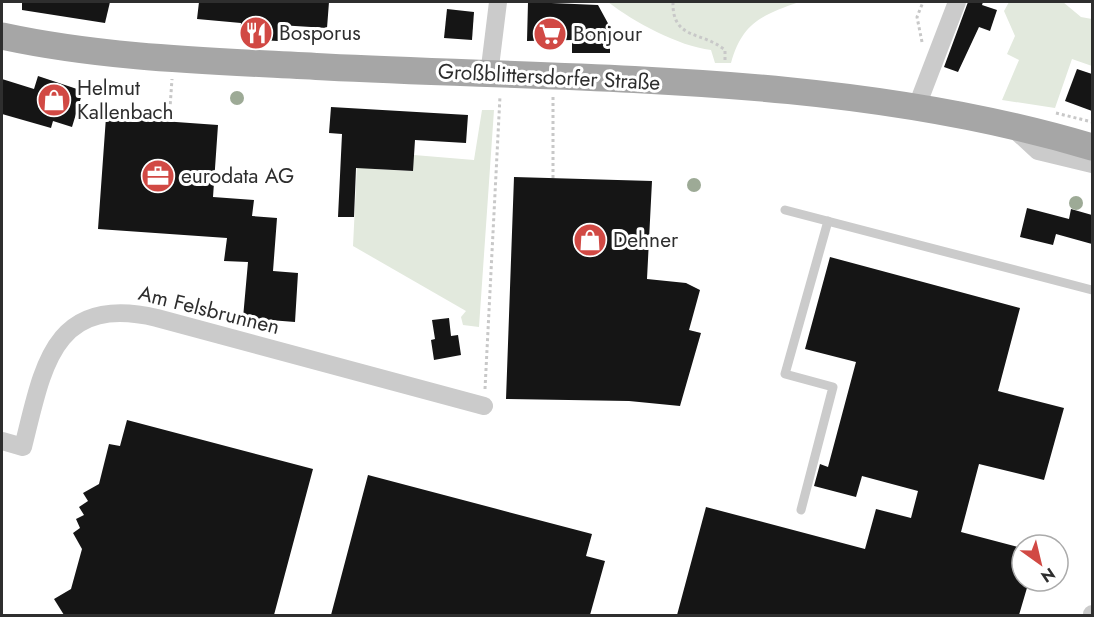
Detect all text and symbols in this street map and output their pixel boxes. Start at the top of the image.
restaurant icon: Bosporus [238,15,274,51]
supermarket icon: Bonjour [532,16,568,52]
place label: Bosporus [279,18,361,48]
place label: Bonjour [573,19,643,49]
street label: Großblittersdorfer Straße [437,56,661,98]
place label: Helmut Kallenbach [77,73,174,127]
shop icon: Helmut Kallenbach [36,82,72,118]
office icon: eurodata AG [140,158,176,194]
place label: eurodata AG [181,161,294,191]
shop icon: Dehner [572,222,608,258]
place label: Dehner [613,225,679,255]
street label: Am Felsbrunnen [135,278,283,342]
north arrow [1010,533,1070,593]
text: N [1036,562,1060,588]

